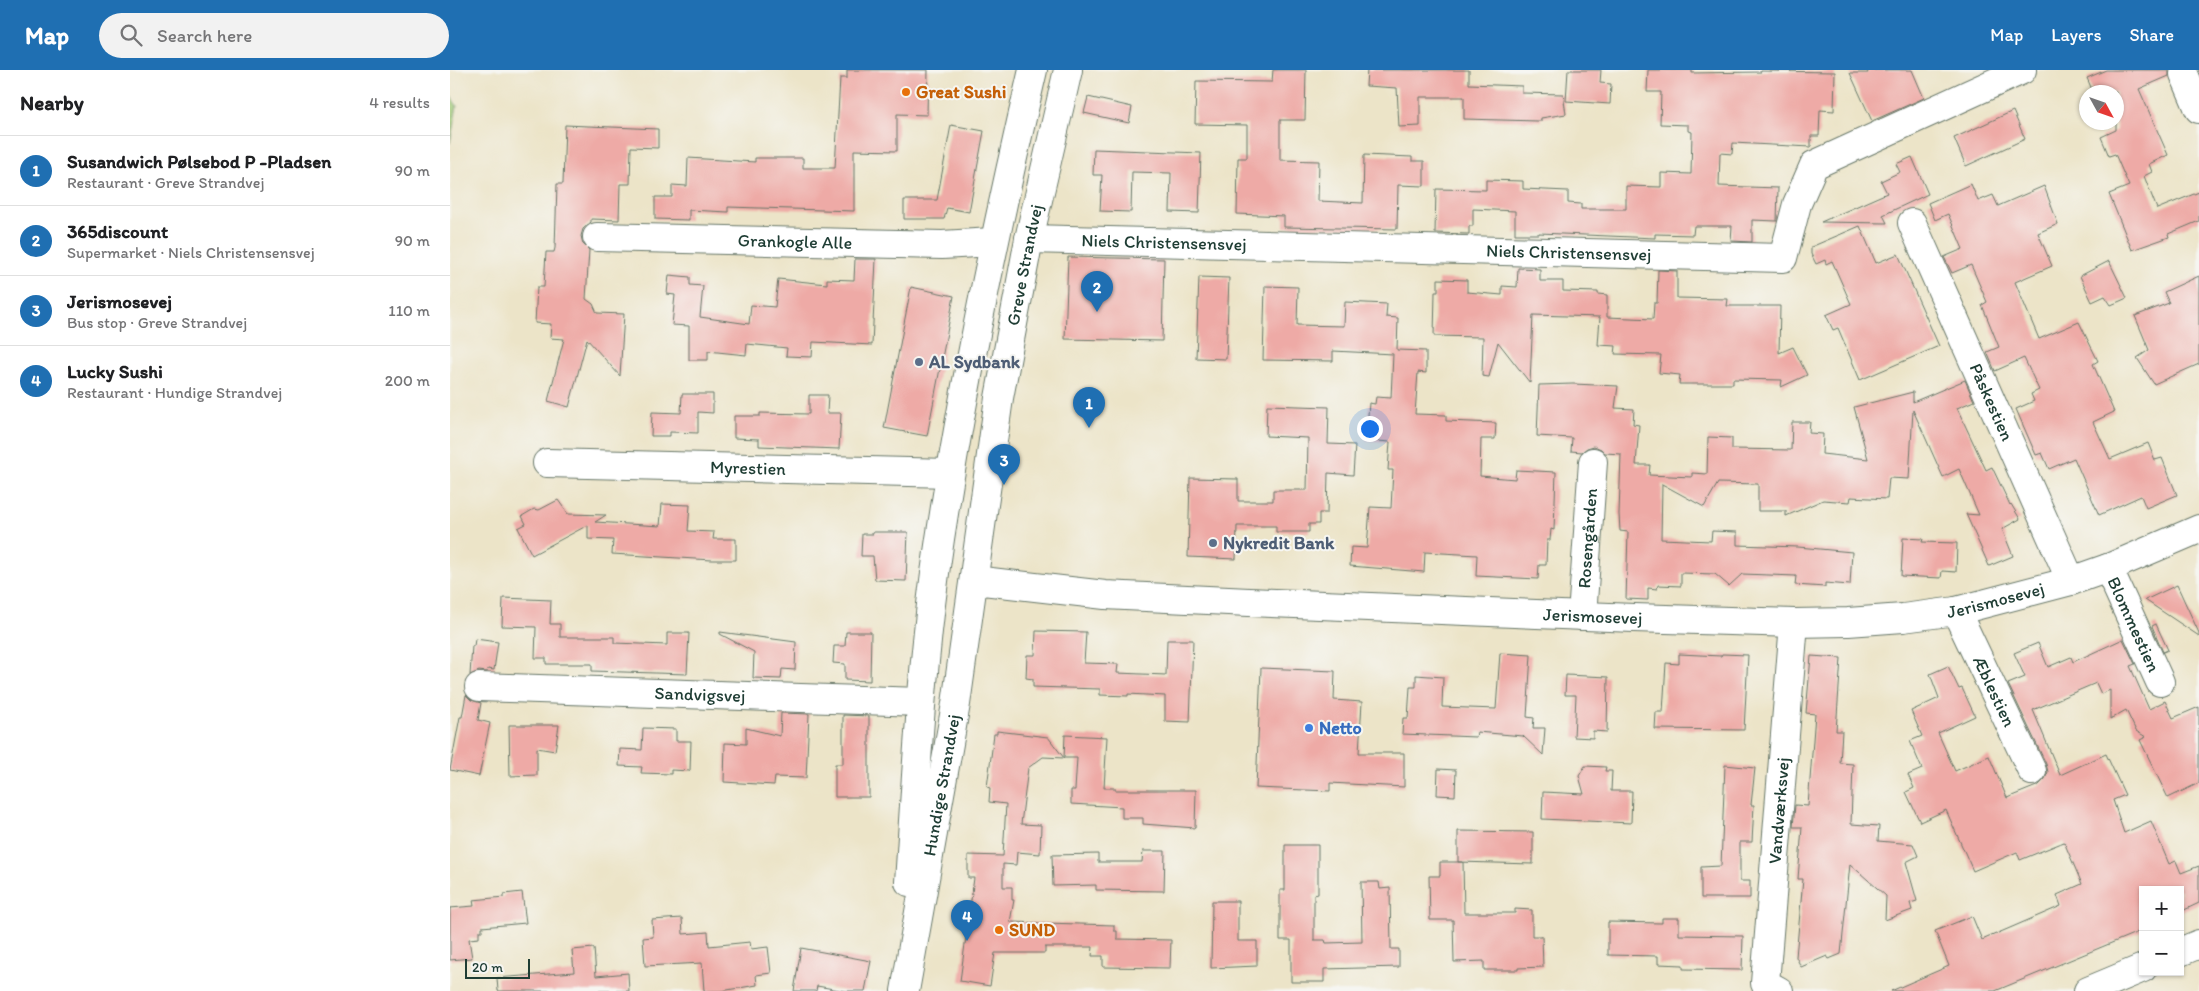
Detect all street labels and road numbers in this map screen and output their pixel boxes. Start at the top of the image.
street label: Greve Strandvej [1002,202,1048,327]
street label: Grankogle Alle [737,229,852,254]
street label: Niels Christensensvej [1081,229,1247,255]
street label: Niels Christensensvej [1486,240,1652,266]
street label: Påskestien [1965,360,2019,445]
street label: Myrestien [710,456,786,480]
street label: Rosengården [1573,487,1602,589]
street label: Blommestien [2102,573,2165,676]
street label: Jerismosevej [1946,577,2047,623]
street label: Jerismosevej [1543,603,1643,629]
street label: Æblestien [1968,652,2021,731]
street label: Sandvigsvej [654,682,746,707]
street label: Hundige Strandvej [918,713,965,858]
street label: Vandværksvej [1764,757,1794,865]

